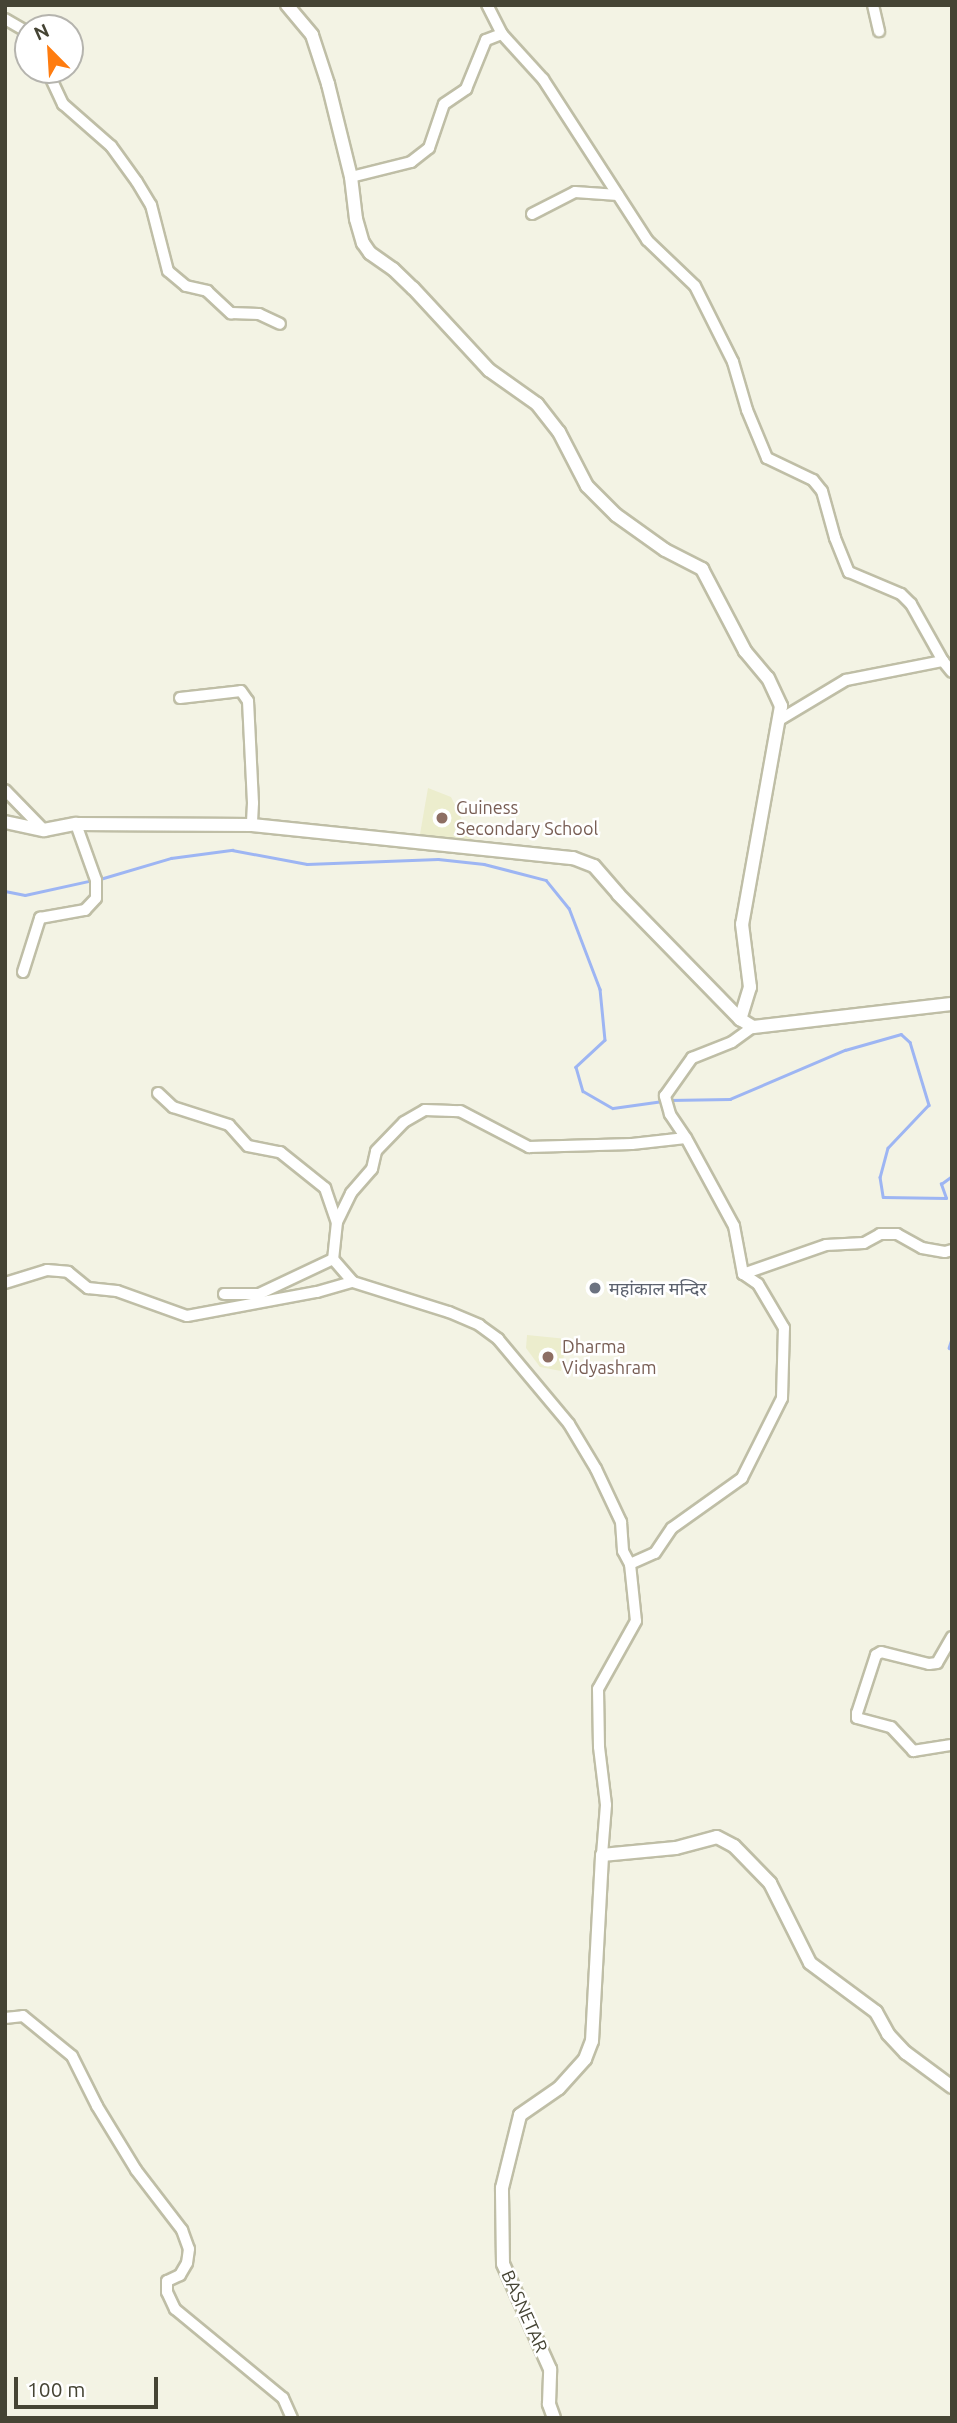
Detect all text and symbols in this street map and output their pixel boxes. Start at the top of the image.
north arrow [14,14,84,84]
text: N [30,19,52,45]
place label: Guiness Secondary School [456,797,598,840]
marker: Guiness Secondary School [434,810,450,826]
place label: महांकाल मन्दिर [609,1277,707,1299]
marker: महांकाल मन्दिर [587,1280,603,1296]
place label: Dharma Vidyashram [562,1336,656,1378]
marker: Dharma Vidyashram [540,1349,556,1365]
street label: BASNETAR [497,2267,553,2355]
scale bar [18,2364,161,2408]
text: 100 m [27,2377,85,2401]

